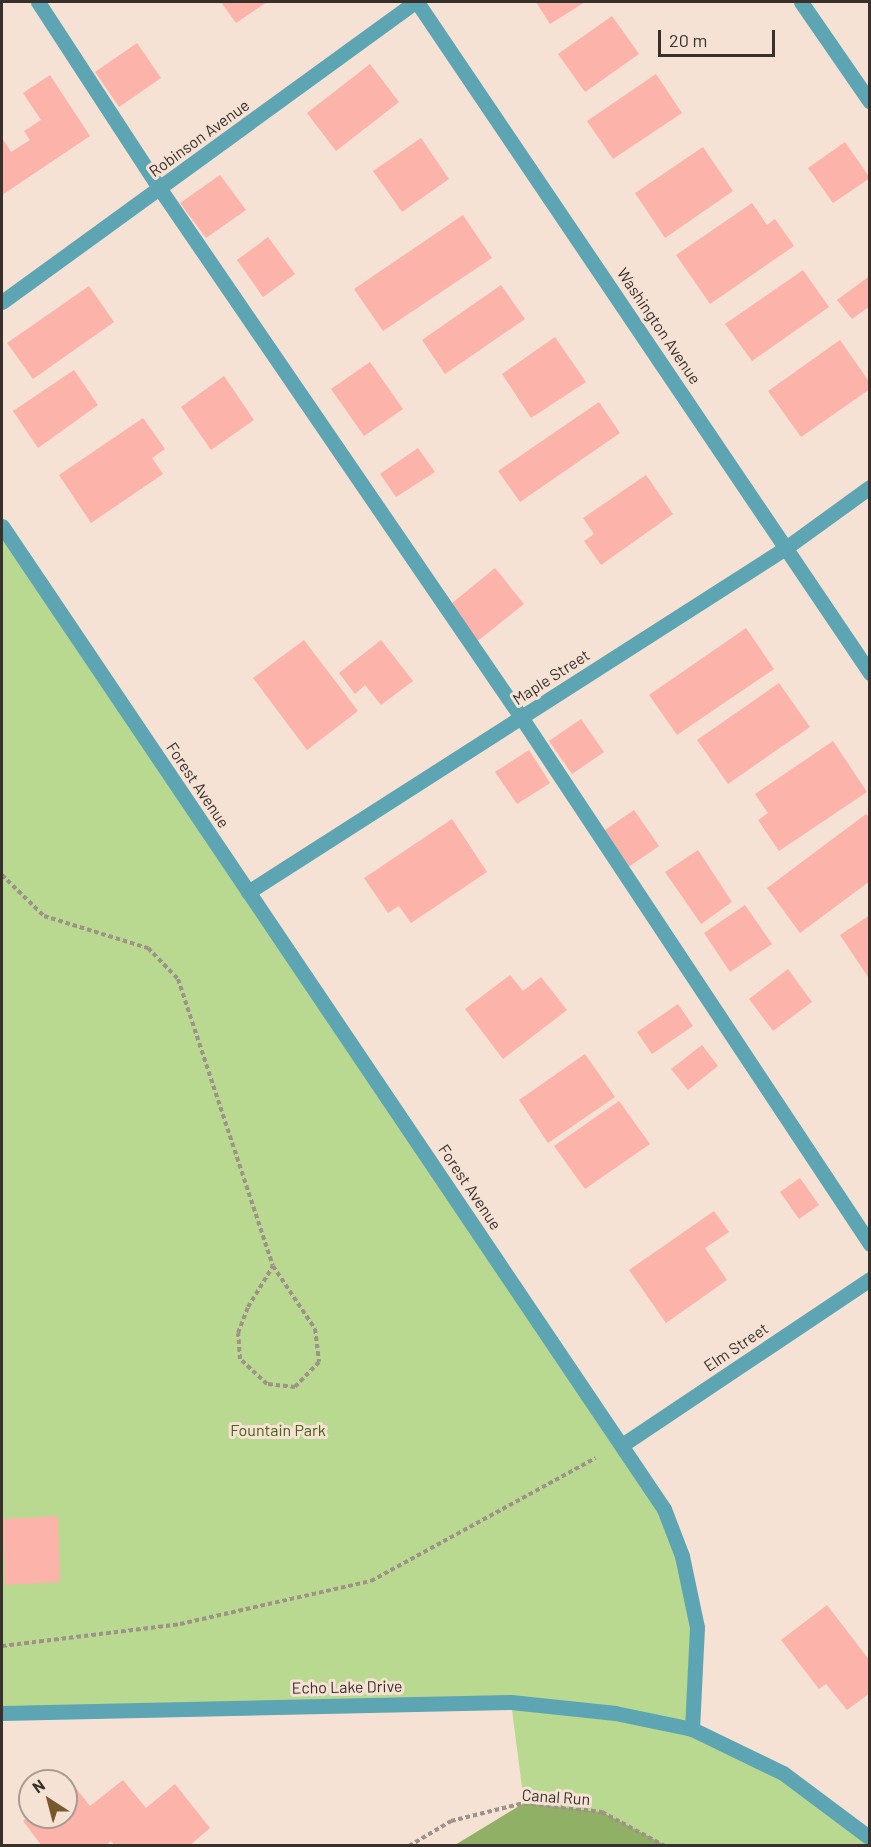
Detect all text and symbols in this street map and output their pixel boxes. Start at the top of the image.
scale bar [661,18,778,56]
text: 20 m [669,29,707,51]
street label: Robinson Avenue [145,95,253,181]
street label: Washington Avenue [613,264,705,388]
street label: Maple Street [509,645,593,709]
street label: Forest Avenue [162,739,234,831]
street label: Forest Avenue [434,1141,506,1233]
street label: Elm Street [700,1318,772,1376]
park label: Fountain Park [230,1420,326,1440]
street label: Echo Lake Drive [291,1676,403,1698]
north arrow [18,1769,78,1829]
text: N [28,1775,48,1796]
street label: Canal Run [521,1785,591,1809]

